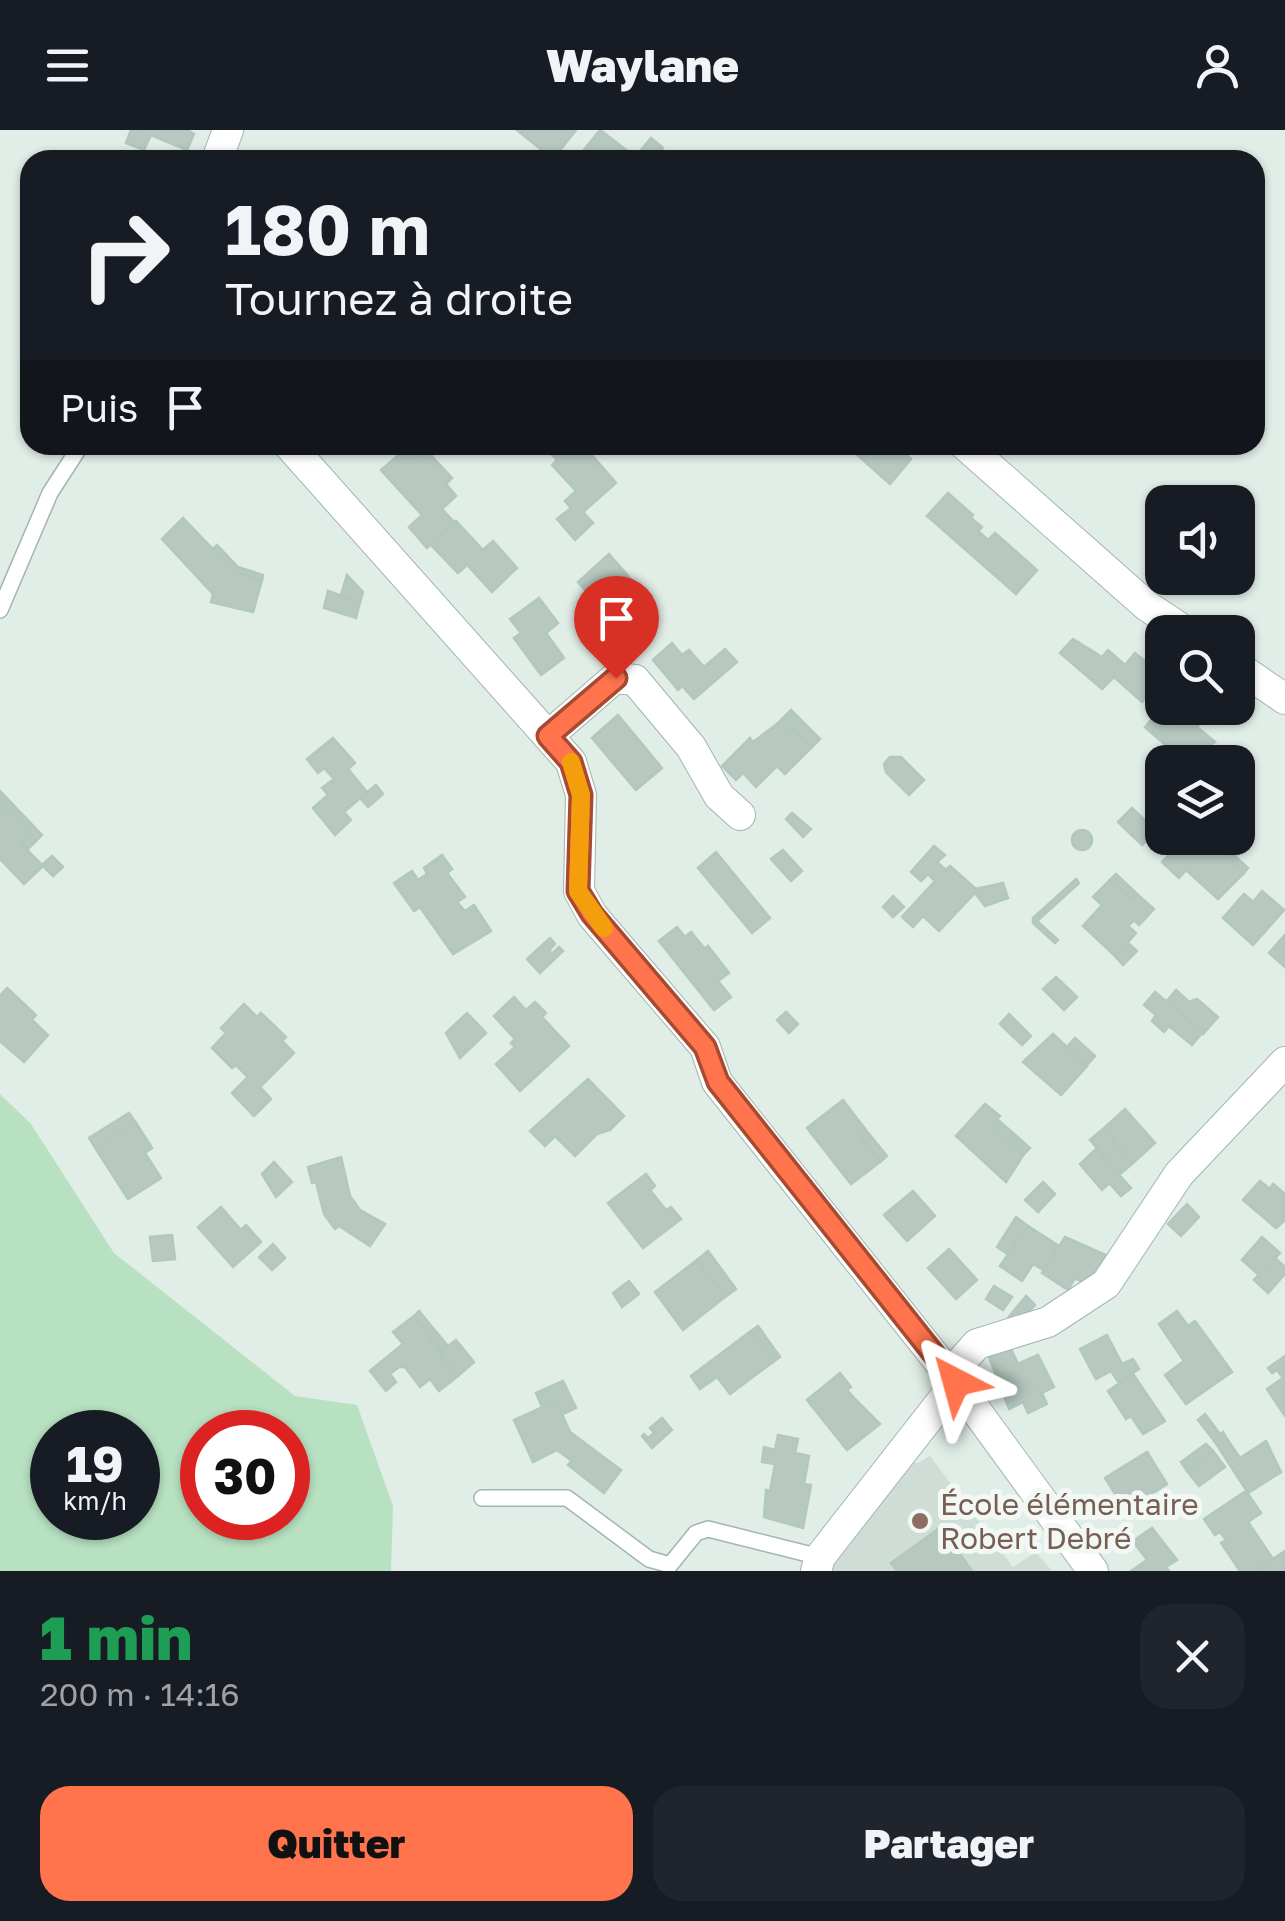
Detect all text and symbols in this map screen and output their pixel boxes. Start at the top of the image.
icon: menu [40,38,95,93]
text: Waylane [546,38,739,92]
icon: person [1190,38,1245,93]
text: 180 m [225,186,430,270]
icon: right [60,190,190,320]
text: Tournez à droite [225,271,573,325]
icon: arrive [158,380,213,435]
text: Puis [60,385,138,430]
map controls [1145,485,1255,855]
button: sound [1145,485,1255,595]
pin [574,576,659,679]
icon: arrive [589,591,644,646]
button: search [1145,615,1255,725]
button: layers [1145,745,1255,855]
position arrow [904,1330,1008,1434]
speed limit sign: 30 [180,1410,310,1540]
text: 19 [66,1433,124,1493]
text: km/h [63,1485,127,1516]
place label: École élémentaire Robert Debré [940,1486,1199,1556]
marker: École élémentaire Robert Debré [909,1510,931,1532]
text: 1 min [40,1601,192,1673]
button: close [1140,1604,1245,1709]
text: 200 m · 14:16 [40,1675,240,1713]
button: Quitter [40,1786,633,1901]
button: Partager [653,1786,1245,1901]

